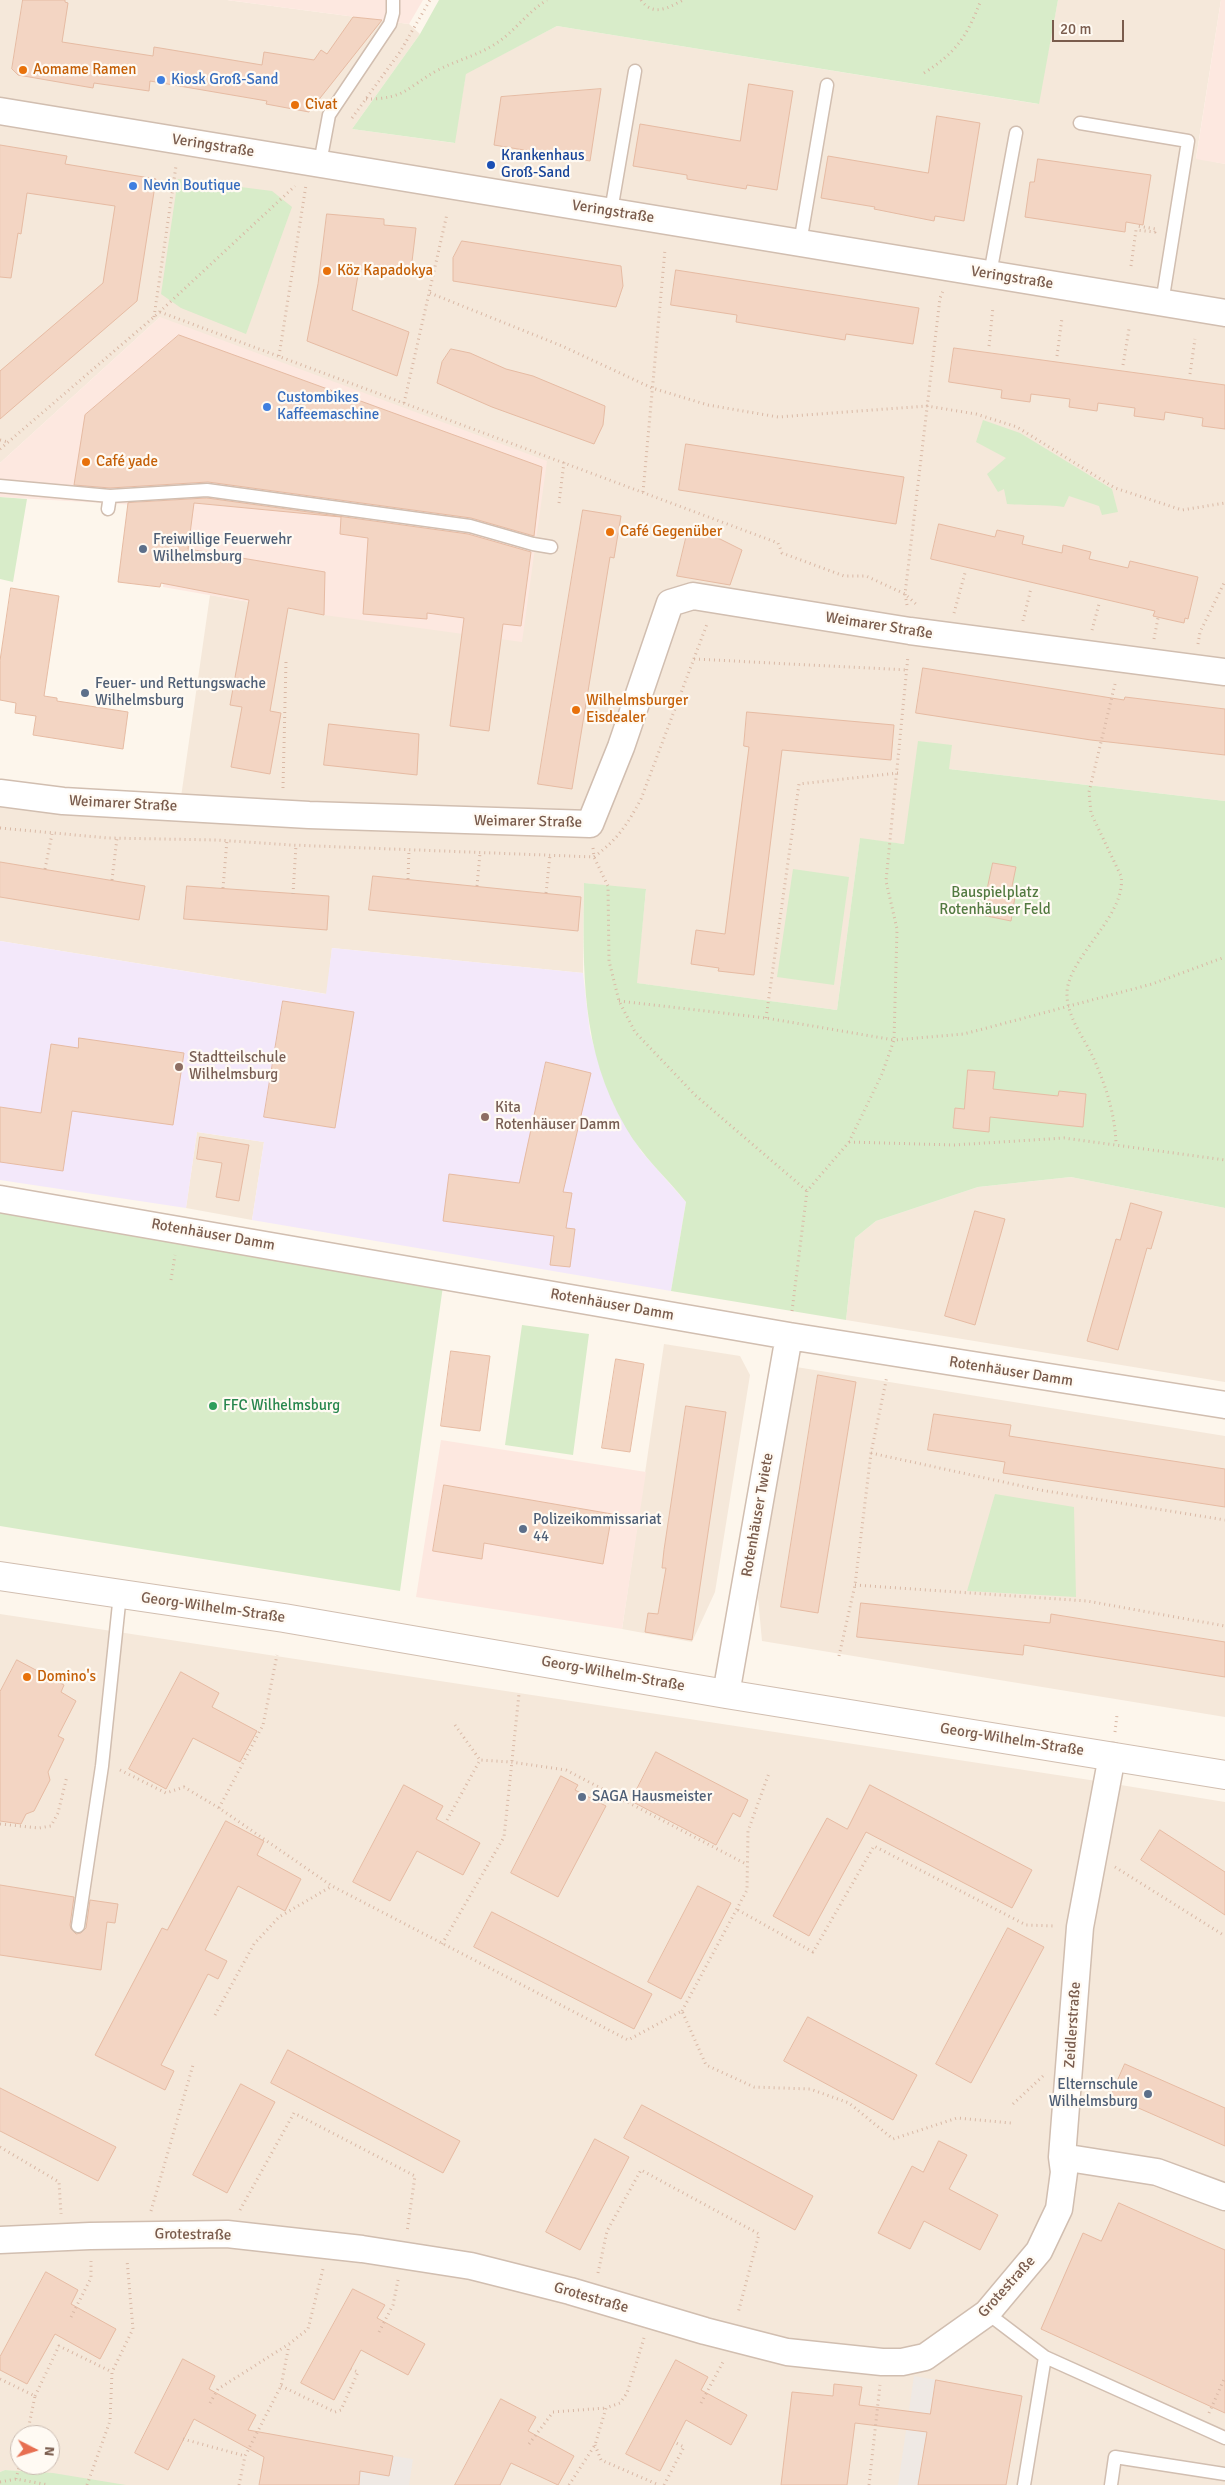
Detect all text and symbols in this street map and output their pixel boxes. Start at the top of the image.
scale bar [1055,10,1128,42]
text: 20 m [1060,20,1091,38]
place label: Aomame Ramen [33,61,136,79]
marker: Aomame Ramen [17,64,29,76]
place label: Kiosk Groß-Sand [171,71,278,89]
marker: Kiosk Groß-Sand [155,74,167,86]
place label: Civat [305,96,337,114]
marker: Civat [289,99,301,111]
street label: Veringstraße [171,131,255,161]
place label: Krankenhaus Groß-Sand [501,147,585,182]
marker: Krankenhaus Groß-Sand [485,159,497,171]
place label: Nevin Boutique [143,177,241,195]
marker: Nevin Boutique [127,180,139,192]
street label: Veringstraße [571,197,655,227]
place label: Köz Kapadokya [337,262,433,280]
street label: Veringstraße [970,263,1054,293]
marker: Köz Kapadokya [321,265,333,277]
place label: Custombikes Kaffeemaschine [277,389,379,424]
marker: Custombikes Kaffeemaschine [261,401,273,413]
place label: Café yade [96,453,158,471]
marker: Café yade [80,456,92,468]
place label: Café Gegenüber [620,523,722,541]
marker: Café Gegenüber [604,526,616,538]
place label: Freiwillige Feuerwehr Wilhelmsburg [153,531,292,566]
marker: Freiwillige Feuerwehr Wilhelmsburg [137,543,149,555]
street label: Weimarer Straße [824,609,934,643]
place label: Feuer- und Rettungswache Wilhelmsburg [95,675,266,710]
marker: Feuer- und Rettungswache Wilhelmsburg [79,687,91,699]
place label: Wilhelmsburger Eisdealer [586,692,688,727]
marker: Wilhelmsburger Eisdealer [570,704,582,716]
street label: Weimarer Straße [68,792,178,816]
street label: Weimarer Straße [474,812,582,832]
park label: Bauspielplatz Rotenhäuser Feld [939,884,1051,919]
place label: Stadtteilschule Wilhelmsburg [189,1049,286,1084]
marker: Stadtteilschule Wilhelmsburg [173,1061,185,1073]
place label: Kita Rotenhäuser Damm [495,1099,620,1134]
marker: Kita Rotenhäuser Damm [479,1111,491,1123]
street label: Rotenhäuser Damm [150,1215,276,1255]
street label: Rotenhäuser Damm [549,1285,675,1325]
street label: Rotenhäuser Damm [948,1353,1074,1391]
place label: FFC Wilhelmsburg [223,1397,340,1415]
marker: FFC Wilhelmsburg [207,1400,219,1412]
street label: Rotenhäuser Twiete [738,1452,778,1578]
place label: Polizeikommissariat 44 [533,1511,662,1546]
marker: Polizeikommissariat 44 [517,1523,529,1535]
street label: Georg-Wilhelm-Straße [140,1589,286,1627]
street label: Georg-Wilhelm-Straße [540,1653,686,1695]
place label: Domino's [37,1668,96,1686]
marker: Domino's [21,1671,33,1683]
street label: Georg-Wilhelm-Straße [939,1720,1085,1760]
place label: SAGA Hausmeister [592,1788,712,1806]
marker: SAGA Hausmeister [576,1791,588,1803]
street label: Zeidlerstraße [1061,1981,1085,2069]
place label: Elternschule Wilhelmsburg [1049,2076,1138,2111]
marker: Elternschule Wilhelmsburg [1142,2088,1154,2100]
street label: Grotestraße [154,2225,232,2245]
street label: Grotestraße [975,2252,1039,2322]
street label: Grotestraße [552,2279,630,2317]
north arrow [10,2425,60,2475]
text: N [41,2446,58,2457]

